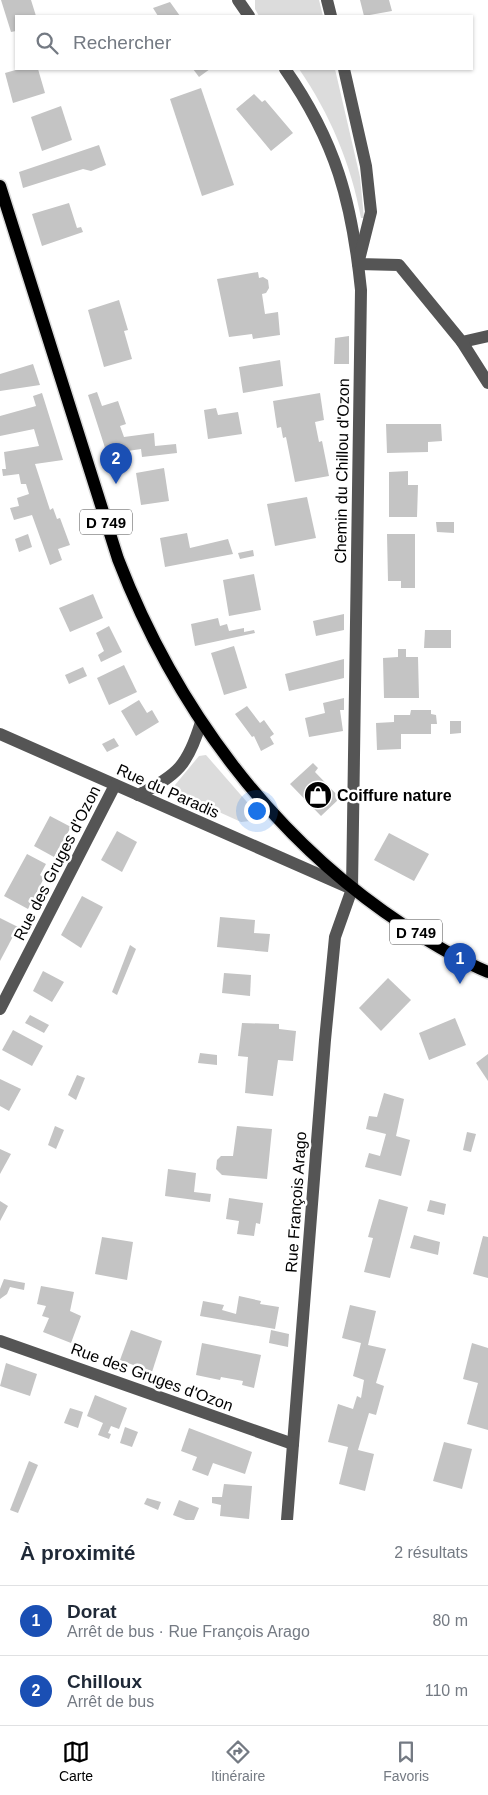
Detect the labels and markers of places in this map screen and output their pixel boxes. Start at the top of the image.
pin: 2 [100,443,132,484]
shop icon: Coiffure nature [303,780,333,810]
place label: Coiffure nature [337,787,452,804]
pin: 1 [444,943,476,984]

